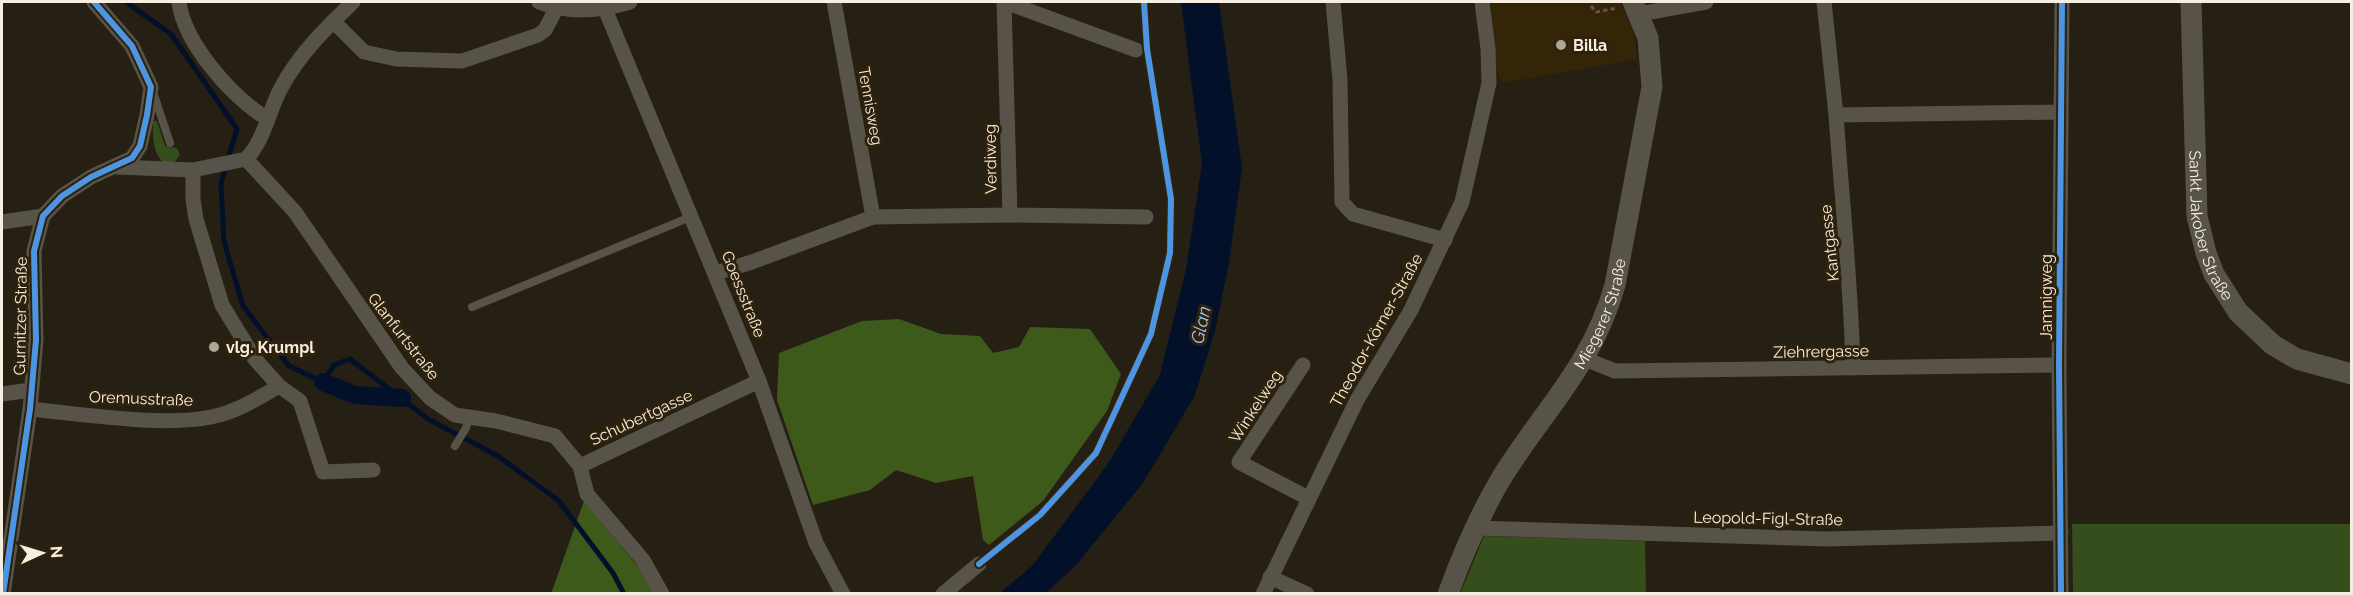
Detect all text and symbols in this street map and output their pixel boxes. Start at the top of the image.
place label: Billa [1573,36,1607,55]
marker: Billa [1554,38,1568,52]
street label: Tennisweg [854,65,887,147]
street label: Verdiweg [980,124,1001,194]
street label: Sankt Jakober Straße [2185,150,2237,304]
street label: Kantgasse [1816,204,1843,282]
street label: Goessstraße [718,248,769,340]
street label: Theodor-Körner-Straße [1326,250,1426,410]
street label: Jamnigweg [2037,254,2056,340]
street label: Gurnitzer Straße [10,257,31,375]
street label: Miegerer Straße [1570,257,1630,373]
street label: Glanfurtstraße [364,289,443,384]
water label: Glan [1186,304,1215,346]
place label: vlg. Krumpl [226,338,315,357]
marker: vlg. Krumpl [207,340,221,354]
street label: Ziehrergasse [1773,341,1869,362]
street label: Winkelweg [1225,366,1286,446]
street label: Schubertgasse [587,385,695,449]
street label: Oremusstraße [89,387,193,410]
street label: Leopold-Figl-Straße [1693,508,1843,529]
north arrow [12,523,72,583]
text: N [47,545,66,559]

